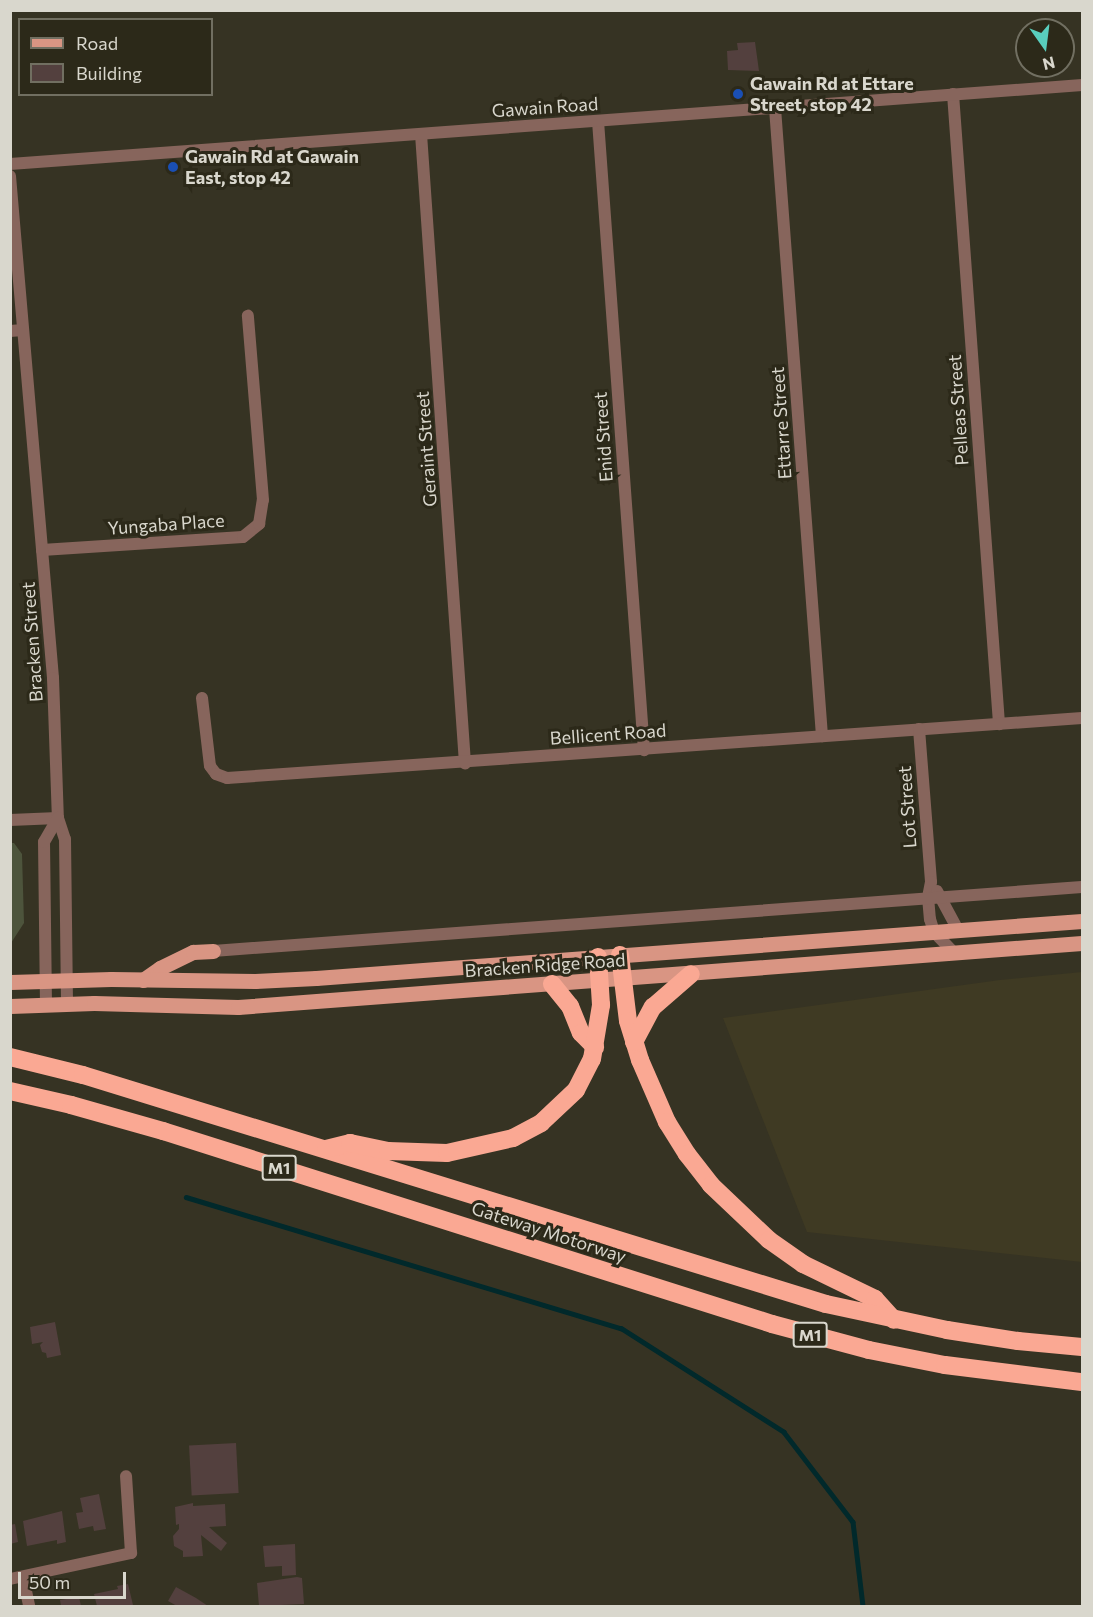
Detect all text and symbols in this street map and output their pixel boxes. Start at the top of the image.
legend [18,18,213,96]
north arrow [1015,18,1075,78]
text: Road [76,32,118,54]
text: N [1041,53,1057,75]
text: Building [76,62,142,84]
place label: Gawain Rd at Ettare Street, stop 42 [750,73,914,116]
marker: Gawain Rd at Ettare Street, stop 42 [731,87,745,101]
street label: Gawain Road [491,93,599,121]
place label: Gawain Rd at Gawain East, stop 42 [185,146,359,188]
marker: Gawain Rd at Gawain East, stop 42 [166,160,180,174]
street label: Pelleas Street [943,354,973,466]
street label: Ettarre Street [766,366,796,480]
street label: Geraint Street [411,391,441,507]
street label: Enid Street [589,391,617,483]
street label: Yungaba Place [107,509,225,539]
street label: Bracken Street [17,581,47,703]
street label: Bellicent Road [549,719,667,749]
street label: Lot Street [893,765,921,849]
street label: Bracken Ridge Road [464,949,626,981]
road number: M1 [261,1155,297,1181]
street label: Gateway Motorway [469,1197,629,1267]
road number: M1 [792,1322,828,1348]
scale bar [21,1560,129,1598]
text: 50 m [29,1571,70,1593]

